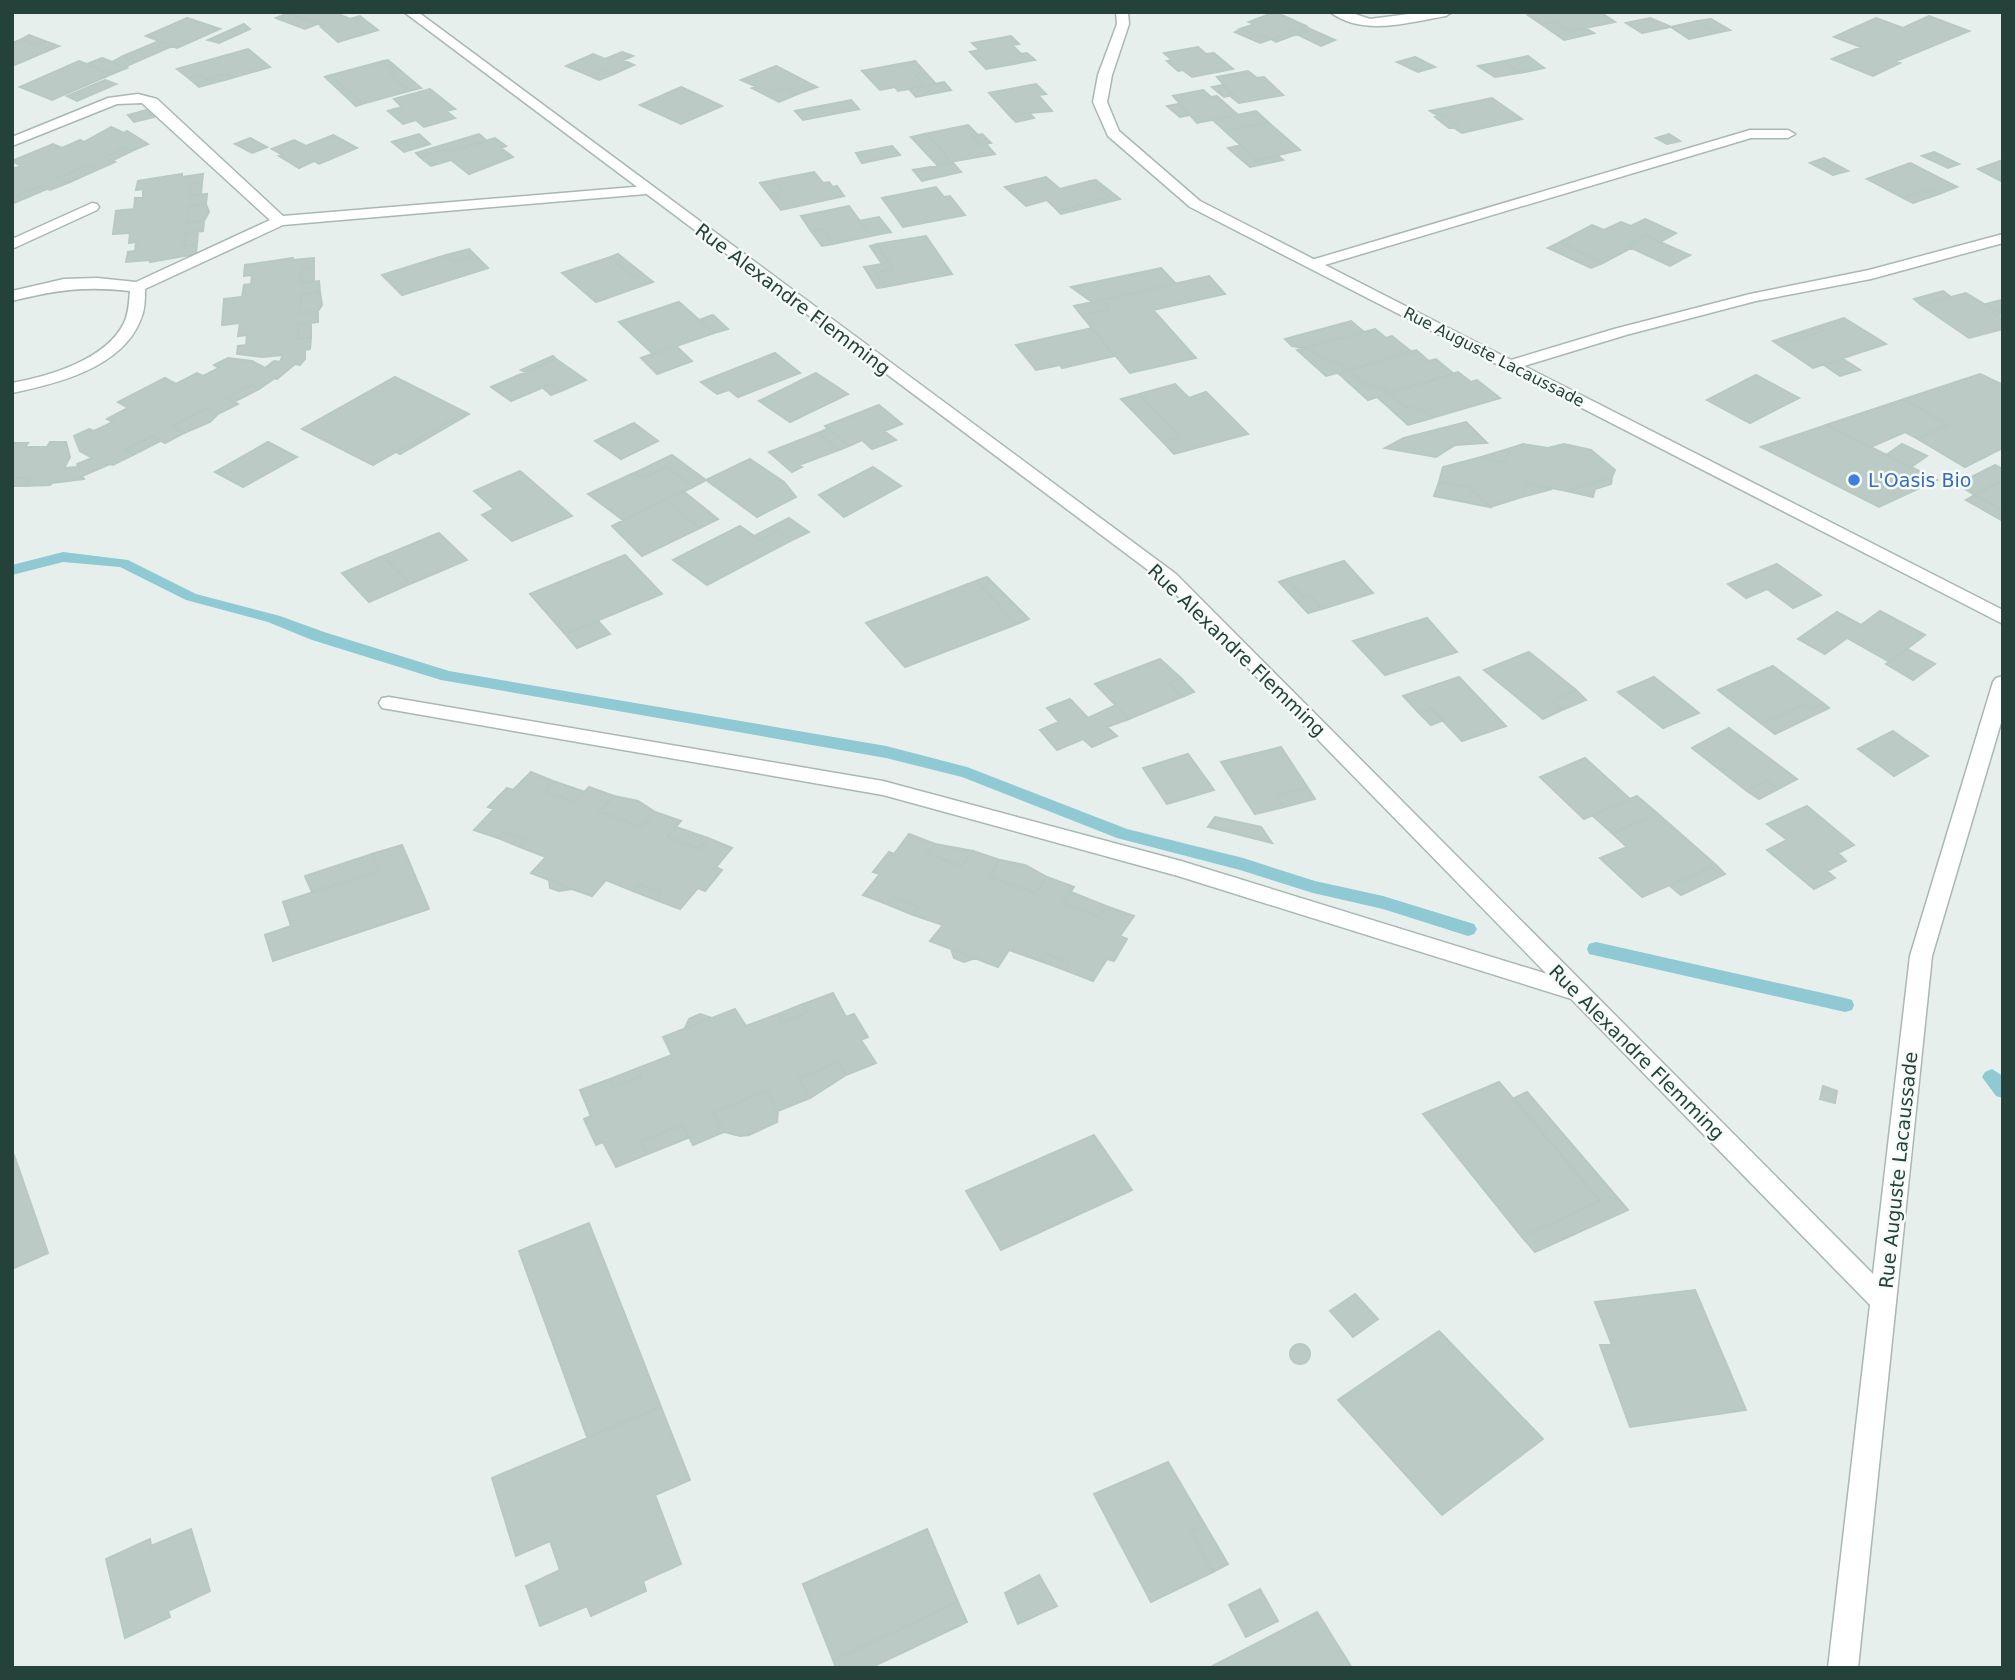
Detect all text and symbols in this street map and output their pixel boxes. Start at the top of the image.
street label: Rue Alexandre Flemming [691,219,895,379]
street label: Rue Auguste Lacaussade [1400,303,1588,411]
place label: L'Oasis Bio [1868,469,1971,491]
marker: L'Oasis Bio [1846,472,1862,488]
street label: Rue Alexandre Flemming [1144,559,1330,741]
street label: Rue Alexandre Flemming [1545,960,1729,1144]
street label: Rue Auguste Lacaussade [1875,1051,1921,1289]

